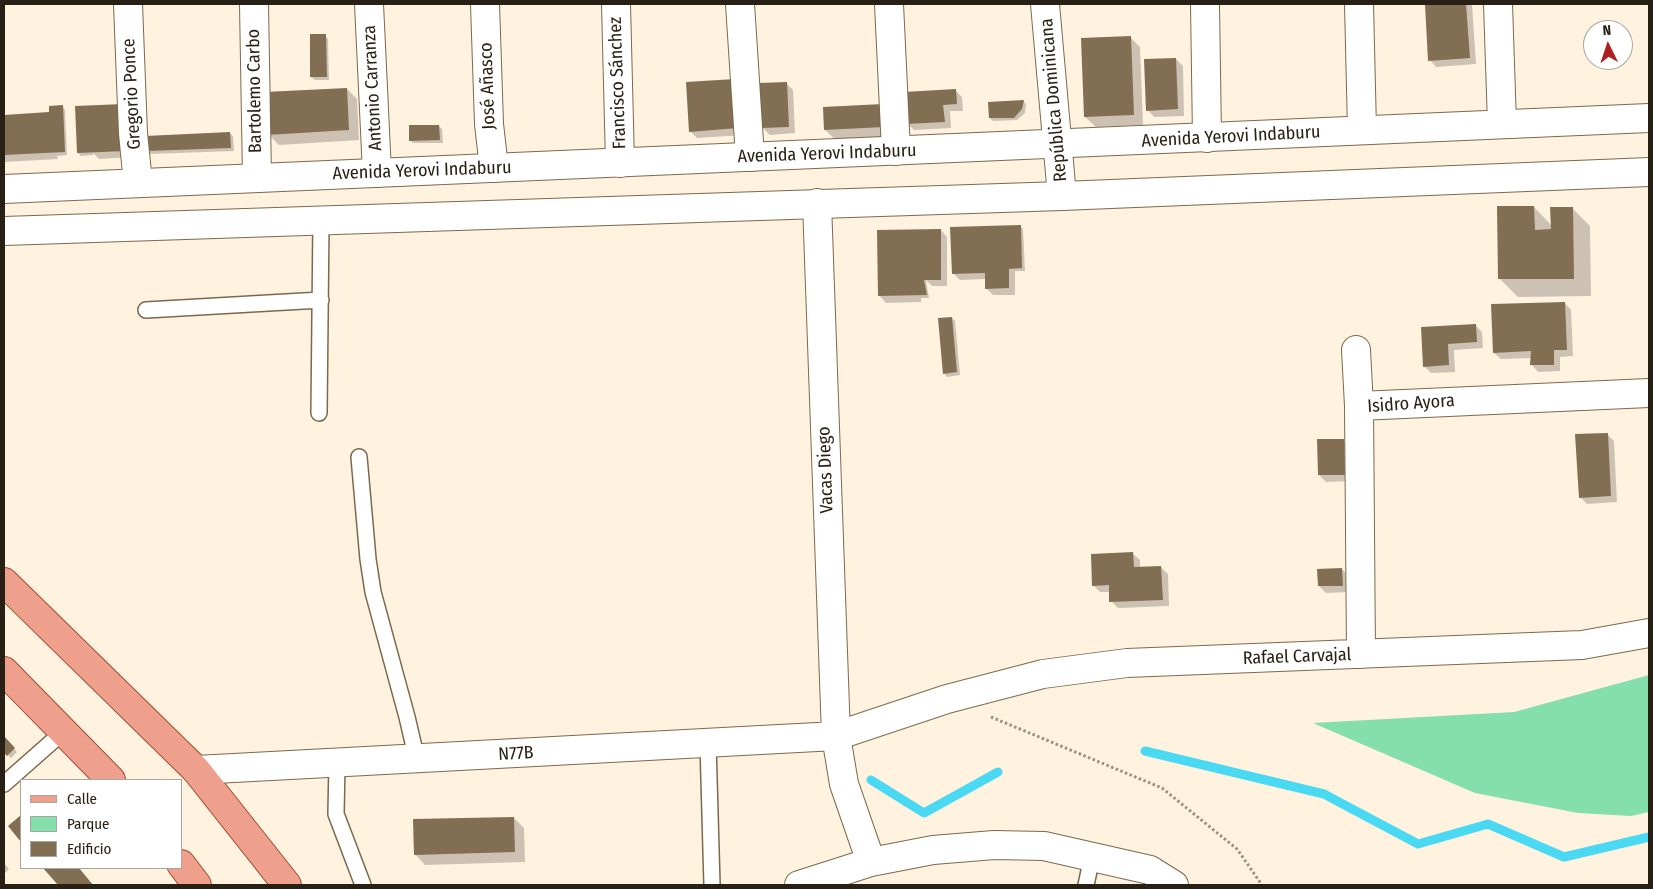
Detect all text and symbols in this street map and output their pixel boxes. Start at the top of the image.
street label: Francisco Sánchez [605,16,631,150]
street label: República Dominicana [1036,17,1072,183]
north arrow [1583,20,1633,70]
text: N [1602,22,1612,39]
street label: Antonio Carranza [359,25,387,151]
street label: Bartolemo Carbo [243,29,267,153]
street label: Gregorio Ponce [118,38,146,150]
street label: José Añasco [476,42,500,130]
street label: Avenida Yerovi Indaburu [1141,122,1321,152]
street label: Avenida Yerovi Indaburu [737,140,917,168]
street label: Avenida Yerovi Indaburu [332,157,512,185]
street label: Isidro Ayora [1367,390,1455,418]
street label: Vacas Diego [814,426,838,514]
street label: Rafael Carvajal [1242,644,1352,670]
street label: N77B [498,742,534,766]
legend [20,779,182,869]
text: Calle [67,790,97,808]
text: Parque [67,815,110,833]
text: Edificio [67,840,112,858]

